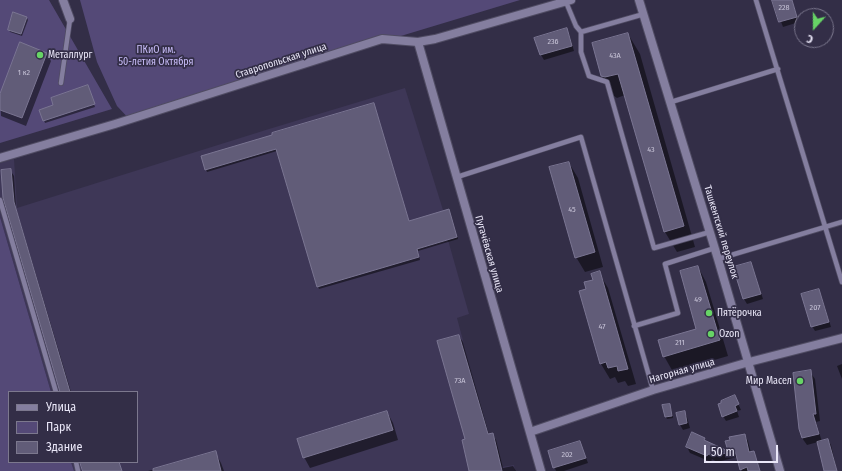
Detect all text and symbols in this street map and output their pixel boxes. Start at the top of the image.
house number: 228 [778,3,790,13]
north arrow [794,8,834,48]
text: С [805,32,815,46]
house number: 236 [547,37,559,47]
street label: Ставропольская улица [234,41,328,81]
park label: ПКиО им. 50-летия Октября [118,44,194,68]
place label: Металлург [48,49,92,61]
marker: Металлург [35,50,45,60]
house number: 43А [609,51,621,61]
house number: 1 к2 [18,68,30,78]
house number: 43 [647,145,655,155]
street label: Ташкентский переулок [701,184,741,280]
house number: 45 [568,205,576,215]
street label: Пугачёвская улица [472,214,506,294]
house number: 49 [694,295,702,305]
house number: 207 [810,303,820,313]
place label: Пятёрочка [717,307,762,319]
marker: Пятёрочка [704,308,714,318]
house number: 47 [599,322,605,332]
place label: Ozon [719,328,740,340]
marker: Ozon [706,329,716,339]
house number: 211 [675,338,685,348]
street label: Нагорная улица [648,356,716,386]
place label: Мир Масел [746,375,792,387]
house number: 73А [455,376,465,386]
marker: Мир Масел [795,376,805,386]
legend [8,391,138,463]
text: Улица [46,400,76,414]
text: Парк [46,420,71,434]
scale bar [706,437,780,463]
text: Здание [46,440,82,454]
text: 50 m [711,445,735,459]
house number: 202 [561,450,573,460]

